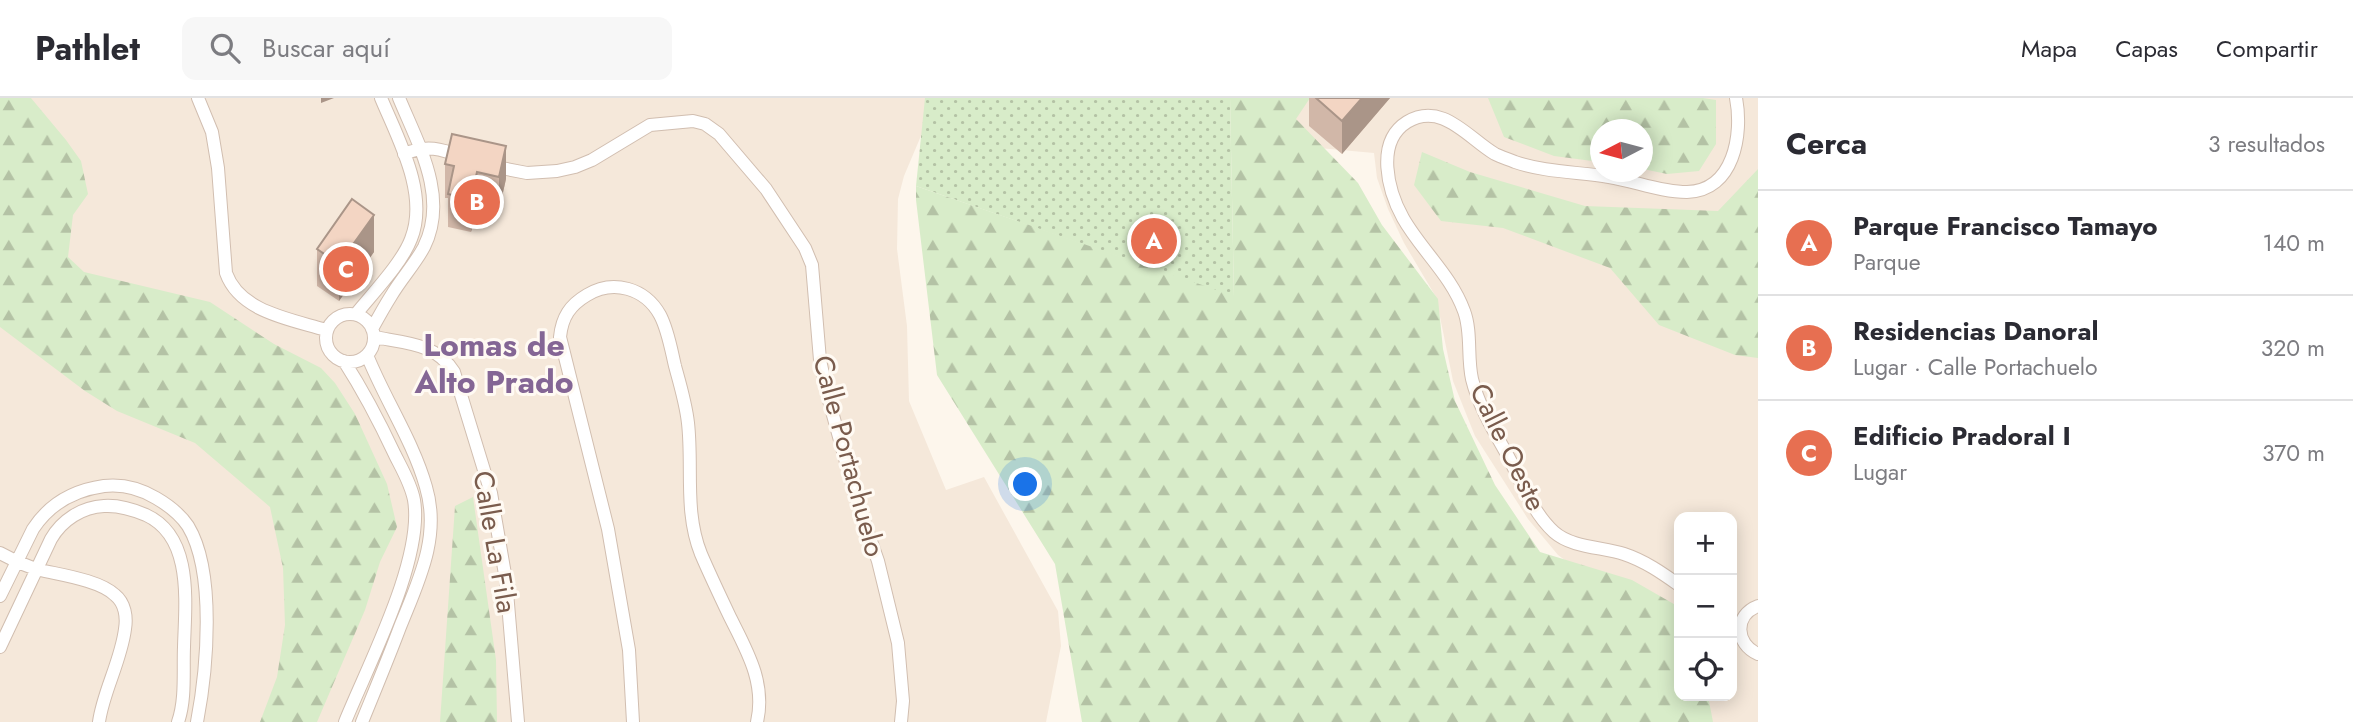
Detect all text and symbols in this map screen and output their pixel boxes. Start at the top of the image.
search box [182,17,672,80]
text: Pathlet [35,25,140,72]
icon: search [206,29,244,67]
text: Buscar aquí [262,29,390,67]
text: Mapa [2021,31,2077,66]
text: Capas [2115,31,2178,66]
text: Compartir [2216,31,2318,66]
north arrow [1590,119,1653,182]
text: Cerca [1786,122,1867,165]
text: 3 resultados [2208,127,2325,161]
pin: B [454,176,500,228]
text: Parque Francisco Tamayo [1853,207,2158,245]
pin: A [1131,215,1177,267]
text: A [1801,226,1817,260]
text: 140 m [2263,226,2325,260]
pin: C [323,243,369,295]
text: Parque [1853,245,1921,279]
text: Residencias Danoral [1853,312,2098,350]
district label: Lomas de Alto Prado [413,322,574,405]
text: B [1801,331,1817,365]
text: 320 m [2261,331,2325,365]
text: Lugar · Calle Portachuelo [1853,350,2098,384]
street label: Calle Portachuelo [802,351,896,561]
street label: Calle Oeste [1459,376,1557,518]
text: Edificio Pradoral I [1853,417,2071,455]
text: C [1801,436,1817,470]
text: 370 m [2262,436,2325,470]
text: Lugar [1853,455,1907,489]
your location [1008,467,1042,501]
street label: Calle La Fila [462,468,528,616]
map controls [1674,512,1737,701]
button: + [1674,512,1737,575]
button: − [1674,575,1737,638]
button: locate [1674,638,1737,701]

